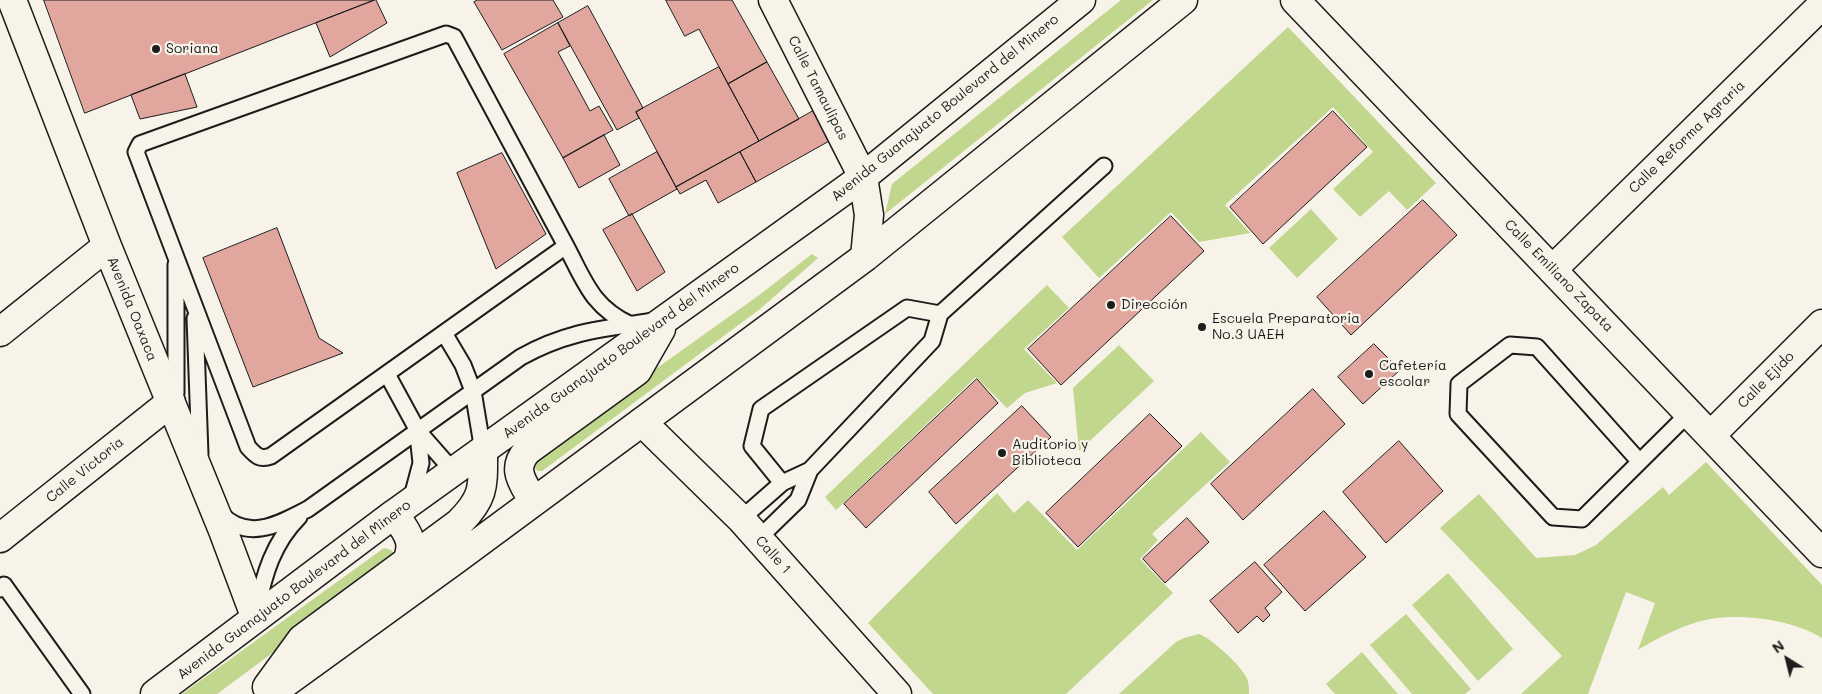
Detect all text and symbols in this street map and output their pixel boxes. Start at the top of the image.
street label: Avenida Guanajuato Boulevard del Minero [828,11,1062,205]
street label: Calle Tamaulipas [784,33,852,143]
place label: Soriana [166,41,219,57]
marker: Soriana [150,43,162,55]
street label: Calle Reforma Agraria [1625,77,1749,197]
street label: Calle Emiliano Zapata [1501,216,1617,336]
street label: Avenida Oaxaca [103,254,161,364]
street label: Avenida Guanajuato Boulevard del Minero [500,260,742,442]
place label: Dirección [1121,297,1187,313]
marker: Dirección [1105,299,1117,311]
place label: Escuela Preparatoria No.3 UAEH [1212,311,1360,344]
marker: Escuela Preparatoria No.3 UAEH [1196,321,1208,333]
street label: Calle Ejido [1734,348,1798,412]
place label: Cafetería escolar [1379,358,1447,391]
marker: Cafetería escolar [1363,368,1375,380]
street label: Calle Victoria [43,434,127,506]
place label: Auditorio y Biblioteca [1012,437,1088,470]
marker: Auditorio y Biblioteca [996,447,1008,459]
street label: Avenida Guanajuato Boulevard del Minero [174,497,414,683]
street label: Calle 1 [752,533,794,577]
north arrow [1762,634,1812,684]
text: N [1768,636,1788,657]

